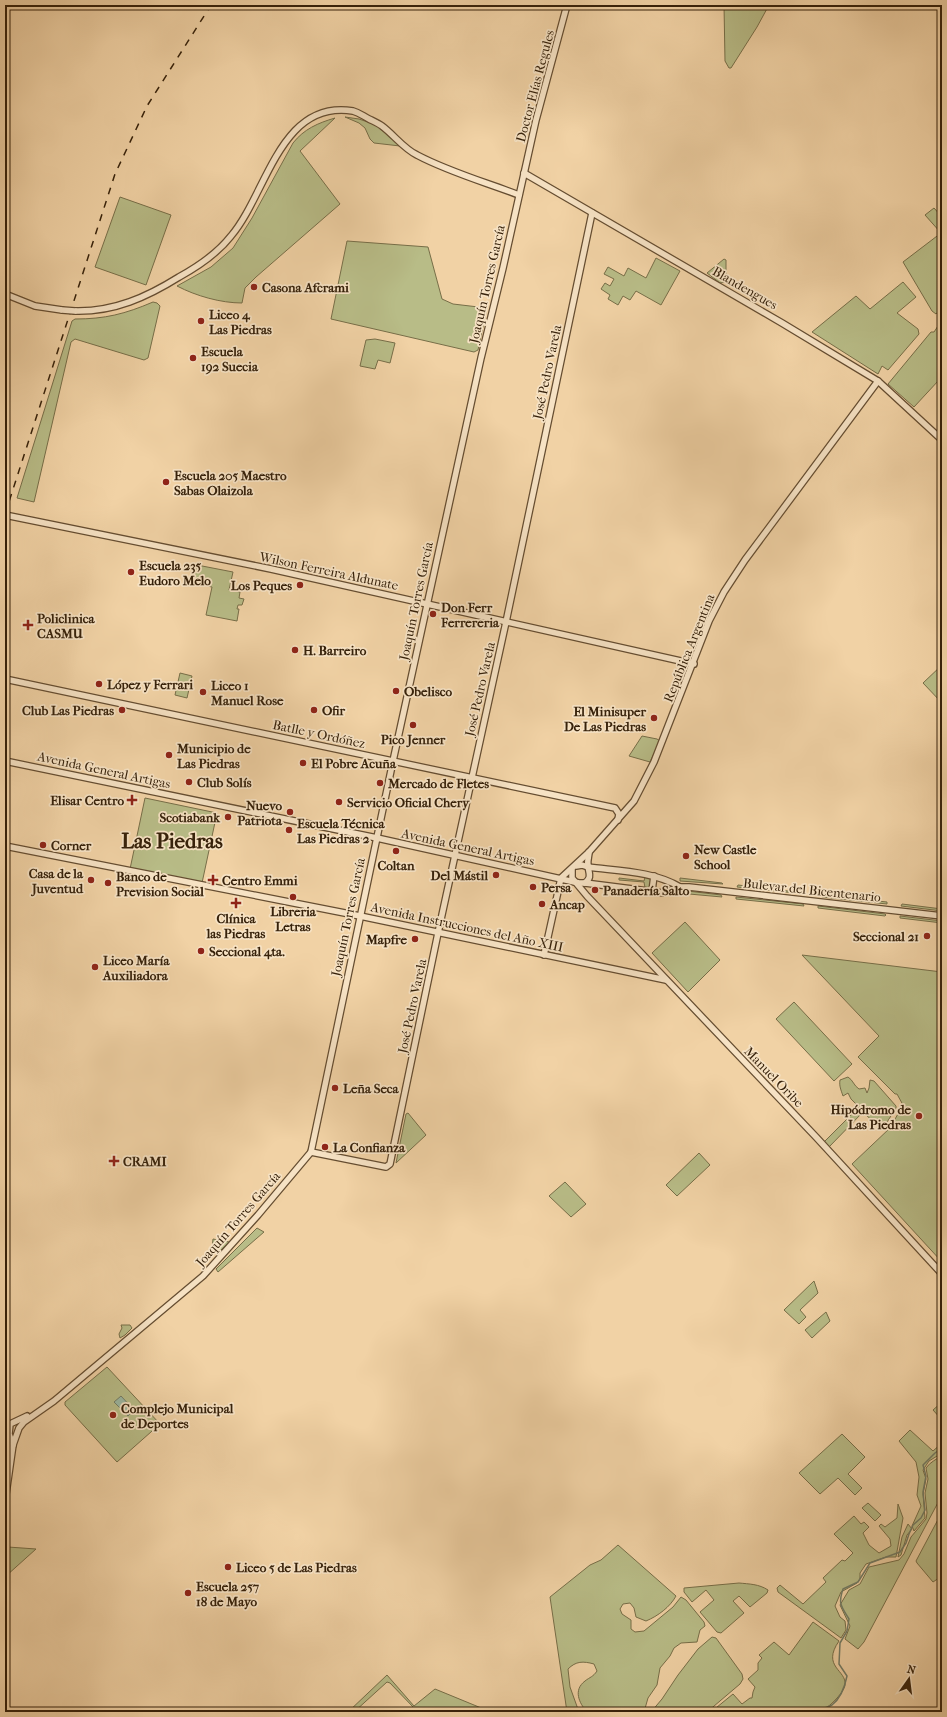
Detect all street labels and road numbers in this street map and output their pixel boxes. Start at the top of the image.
street label: Doctor Elías Regules [513,28,557,144]
street label: Joaquín Torres García [466,222,508,346]
street label: Blandengues [710,263,780,313]
street label: José Pedro Varela [529,322,565,422]
street label: Joaquín Torres García [396,539,436,663]
street label: Wilson Ferreira Aldunate [257,549,400,593]
street label: República Argentina [660,591,718,704]
street label: José Pedro Varela [462,639,498,739]
street label: Batlle y Ordóñez [271,717,367,751]
street label: Avenida General Artigas [35,748,172,791]
street label: Avenida General Artigas [399,825,536,868]
street label: Joaquín Torres García [328,855,368,979]
street label: Bulevar del Bicentenario [742,875,882,905]
street label: Avenida Instrucciones del Año XIII [368,899,565,955]
street label: José Pedro Varela [394,956,430,1056]
street label: Manuel Oribe [741,1044,807,1111]
street label: Joaquín Torres García [192,1168,284,1270]

